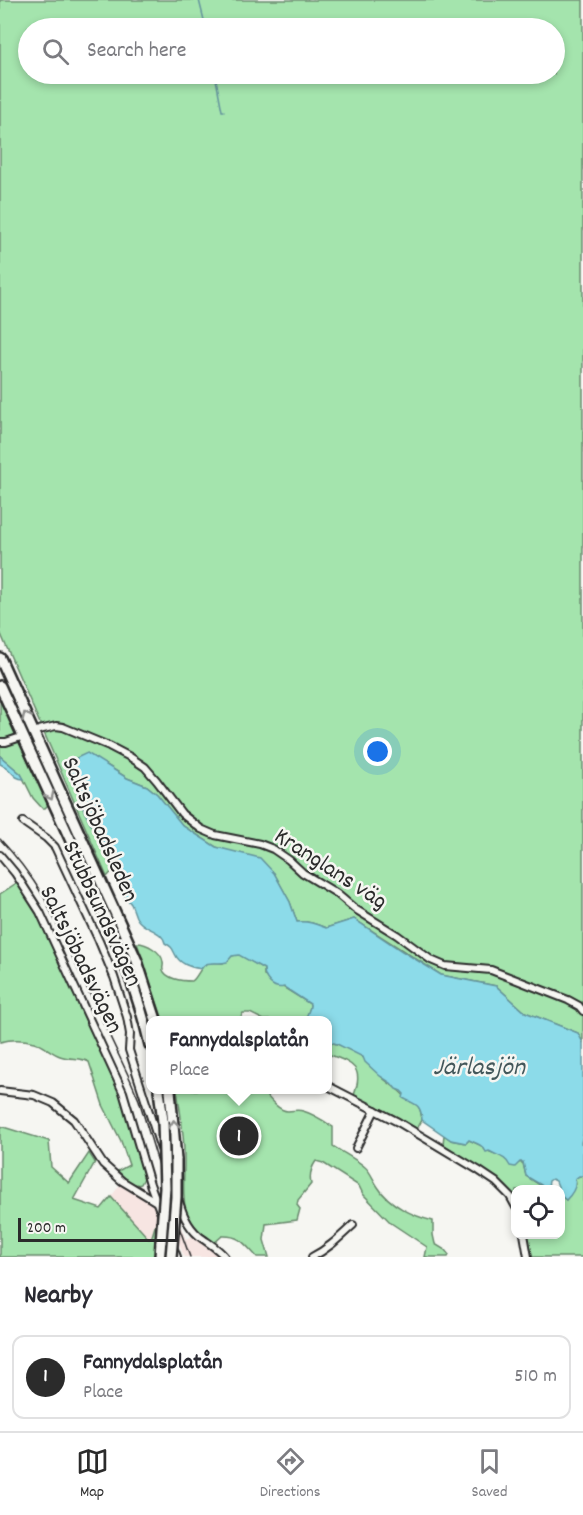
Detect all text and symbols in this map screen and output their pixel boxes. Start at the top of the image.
search box [18,18,565,84]
icon: search [39,35,72,68]
text: Search here [87,36,186,67]
one-way arrow [22,711,34,722]
your location [363,737,392,766]
street label: Saltsjöbadsleden [52,752,146,908]
one-way arrow [43,790,55,801]
street label: Kranglans väg [267,821,393,919]
street label: Stubbsundsvägen [52,835,150,993]
street label: Saltsjöbadsvägen [30,880,130,1040]
popup [146,1016,332,1094]
text: Fannydalsplatån [169,1026,309,1057]
water label: Järlasjön [433,1050,526,1087]
text: Place [169,1057,209,1085]
pin: 1 [220,1114,258,1158]
one-way arrow [168,1120,181,1129]
map controls [511,1185,565,1239]
button: locate [511,1185,565,1239]
scale bar [18,1215,178,1242]
text: 200 m [27,1217,66,1240]
text: Nearby [24,1278,92,1315]
text: Fannydalsplatån [83,1348,222,1379]
text: 1 [43,1363,48,1391]
text: 510 m [514,1363,557,1391]
text: Place [83,1379,123,1407]
tab: Map [76,1445,109,1504]
tab: Directions [260,1445,320,1504]
tab: Saved [472,1445,507,1504]

